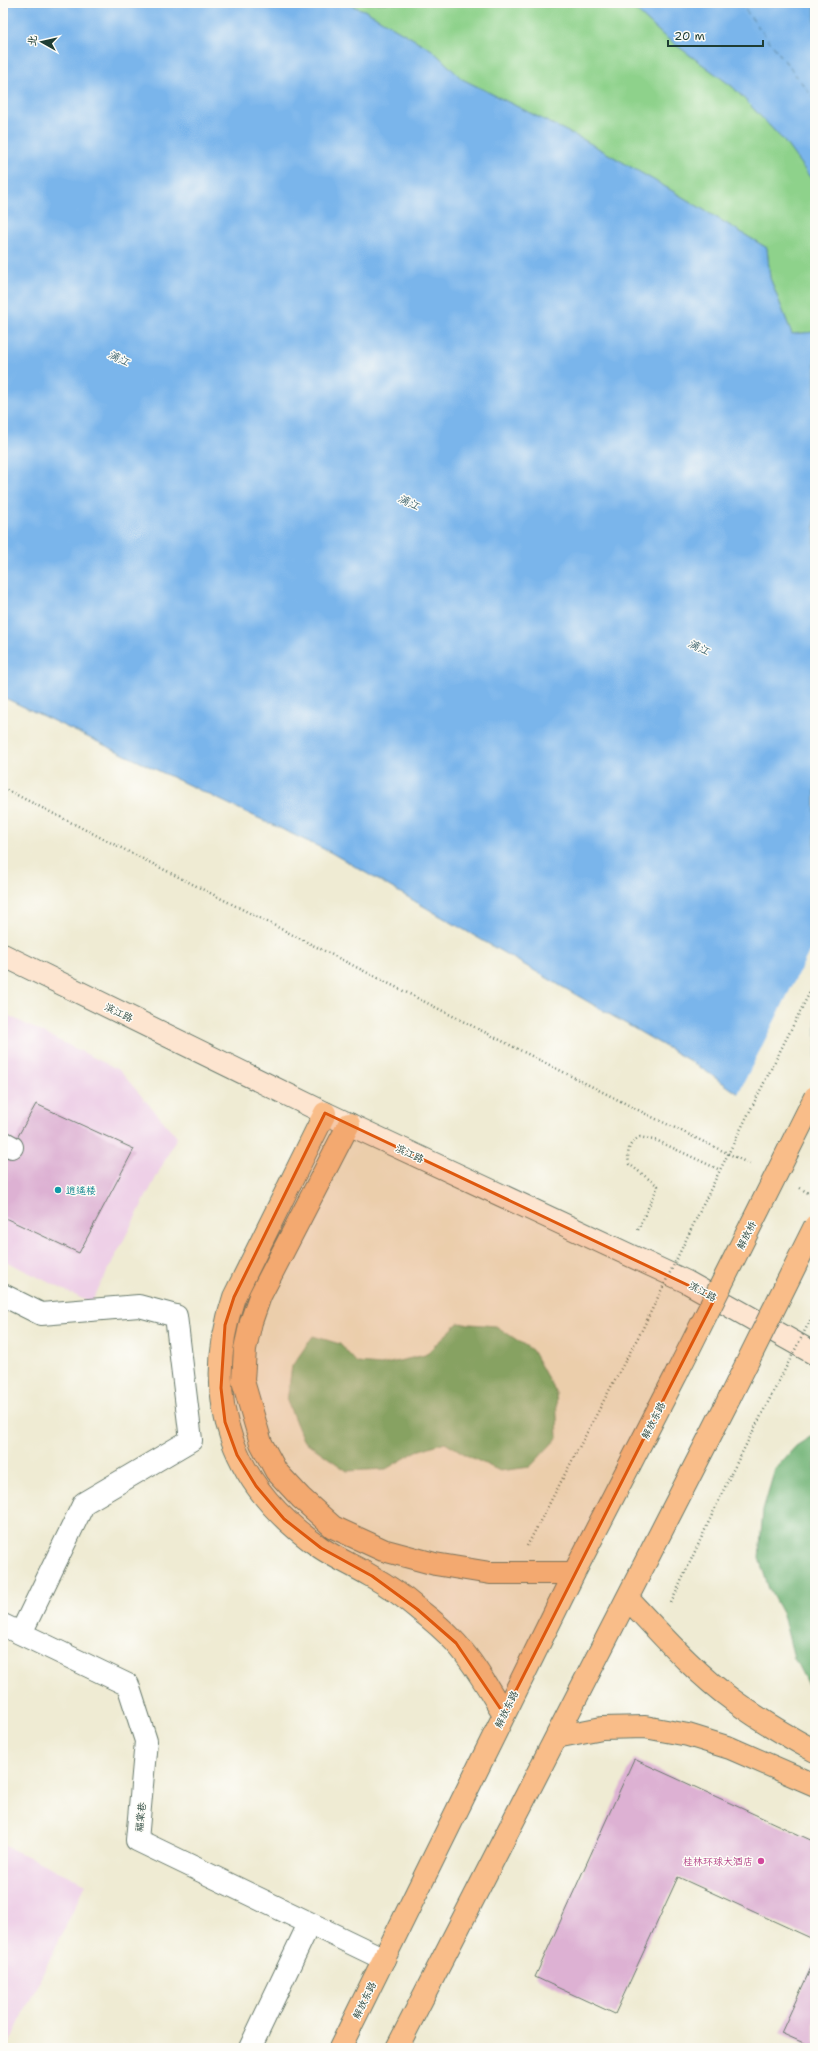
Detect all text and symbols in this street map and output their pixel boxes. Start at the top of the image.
north arrow [22,22,62,62]
scale bar [668,22,763,48]
text: 20 m [674,28,705,44]
text: 北 [24,34,41,47]
water label: 漓江 [106,347,133,370]
water label: 漓江 [396,491,423,514]
water label: 漓江 [686,636,713,659]
street label: 滨江路 [102,1000,135,1025]
street label: 滨江路 [393,1141,426,1166]
place label: 逍遥楼 [66,1184,96,1197]
marker: 逍遥楼 [53,1185,63,1195]
street label: 解放桥 [734,1219,759,1252]
street label: 滨江路 [686,1278,719,1304]
street label: 解放东路 [639,1399,668,1441]
street label: 解放东路 [492,1688,521,1730]
street label: 福棠巷 [132,1800,149,1833]
place label: 桂林环球大酒店 [683,1855,753,1868]
marker: 桂林环球大酒店 [756,1856,766,1866]
street label: 解放东路 [350,1979,379,2021]

